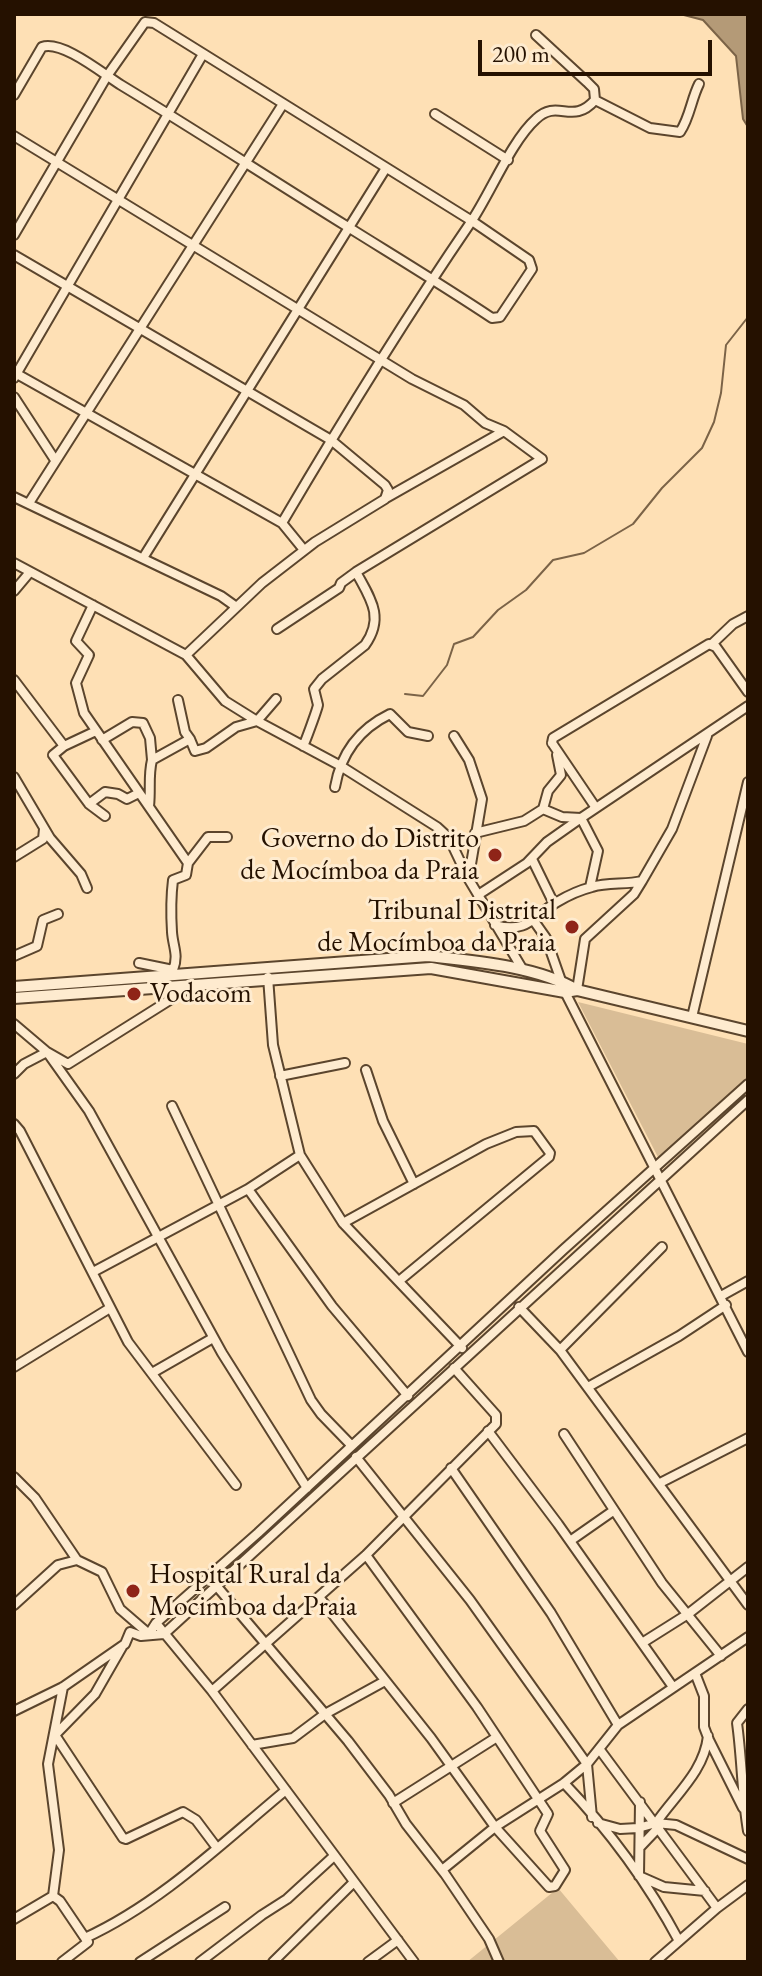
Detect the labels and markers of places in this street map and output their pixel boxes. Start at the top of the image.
place label: Governo do Distrito de Mocímboa da Praia [240,822,479,888]
marker: Governo do Distrito de Mocímboa da Praia [486,846,504,864]
place label: Tribunal Distrital de Mocímboa da Praia [317,894,556,960]
marker: Tribunal Distrital de Mocímboa da Praia [563,918,581,936]
place label: Vodacom [150,977,252,1011]
marker: Vodacom [125,985,143,1003]
place label: Hospital Rural da Mocimboa da Praia [149,1558,357,1624]
marker: Hospital Rural da Mocimboa da Praia [124,1582,142,1600]

